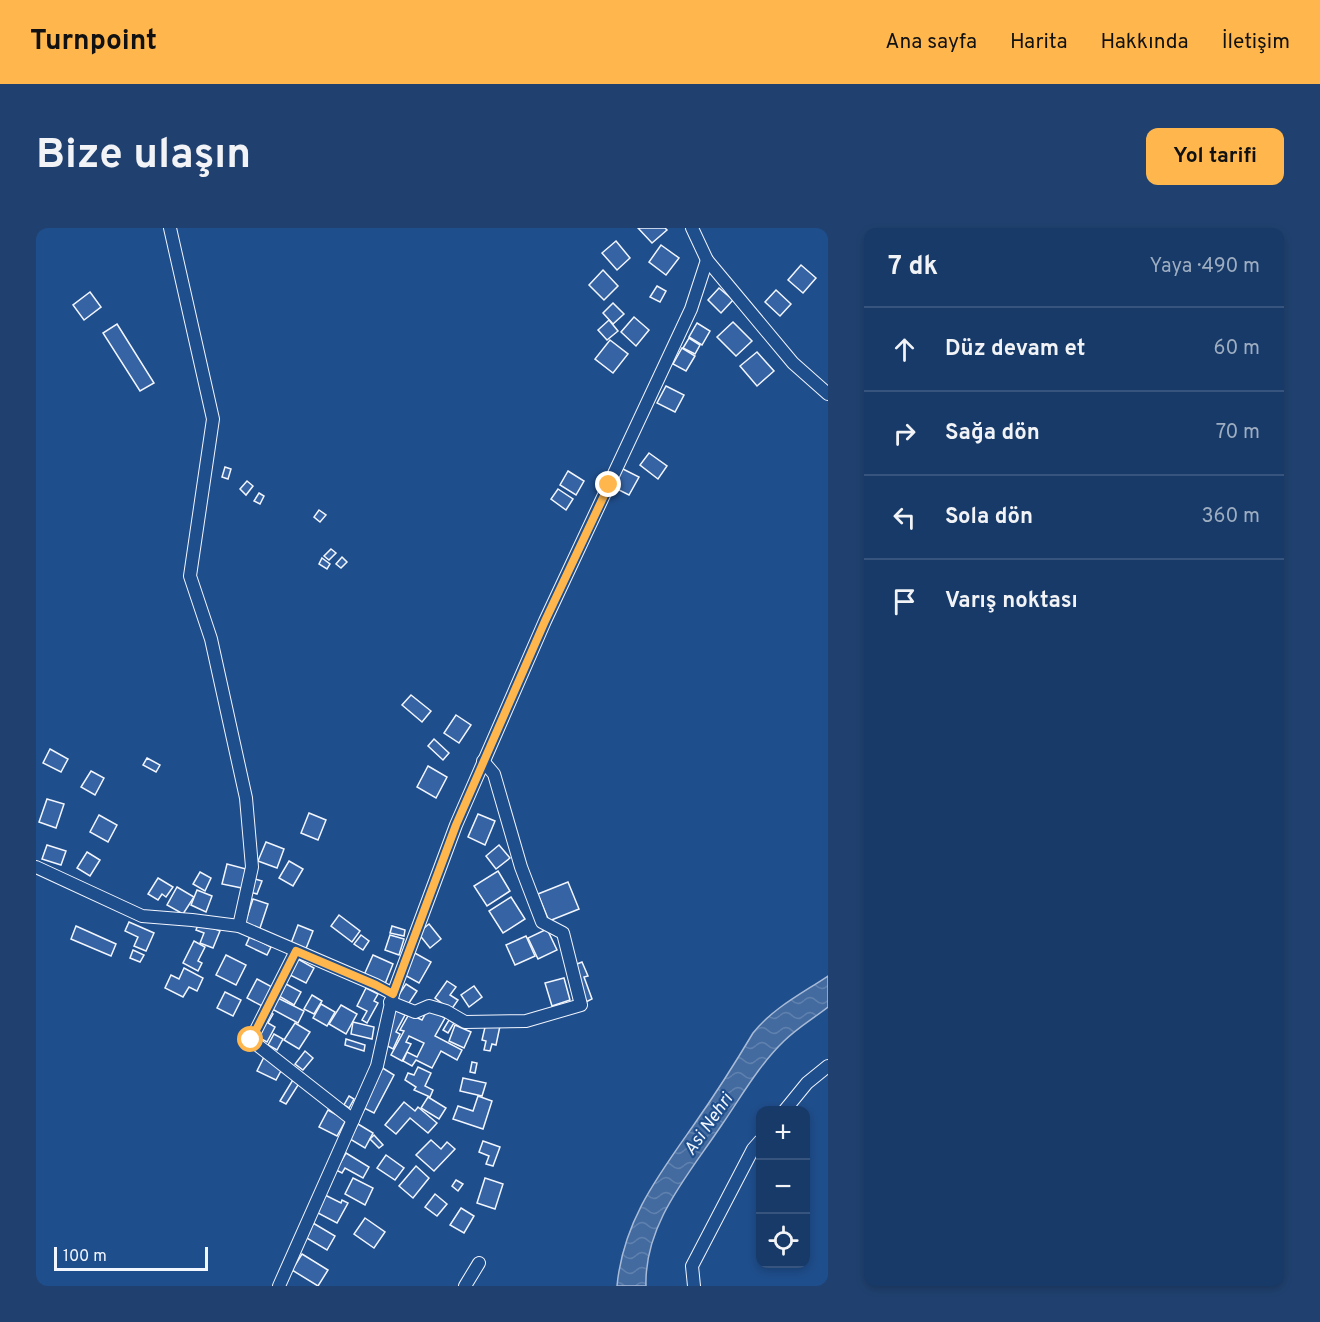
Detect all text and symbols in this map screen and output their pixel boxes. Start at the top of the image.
text: Turnpoint [30,24,157,60]
text: Ana sayfa [885,29,977,56]
text: Harita [1010,29,1068,56]
text: Hakkında [1101,29,1189,56]
text: İletişim [1222,29,1290,56]
button: Yol tarifi [1146,128,1284,185]
text: Bize ulaşın [36,130,251,183]
text: 7 dk [888,251,938,284]
text: Yaya · 490 m [1150,254,1260,280]
icon: ahead [888,333,921,366]
text: Düz devam et [945,336,1085,363]
text: 60 m [1214,336,1260,362]
icon: right [888,417,921,450]
text: Sağa dön [945,420,1040,447]
text: 70 m [1216,420,1260,446]
route end [595,471,621,497]
icon: left [888,501,921,534]
text: Sola dön [945,504,1033,531]
text: 360 m [1202,504,1260,530]
icon: arrive [888,585,921,618]
text: Varış noktası [945,588,1078,615]
route start [237,1026,263,1052]
water label: Asi Nehri [679,1088,740,1161]
map controls [756,1106,810,1268]
button: + [756,1106,810,1160]
button: − [756,1160,810,1214]
button: locate [756,1214,810,1268]
scale bar [54,1244,208,1272]
text: 100 m [63,1247,107,1267]

